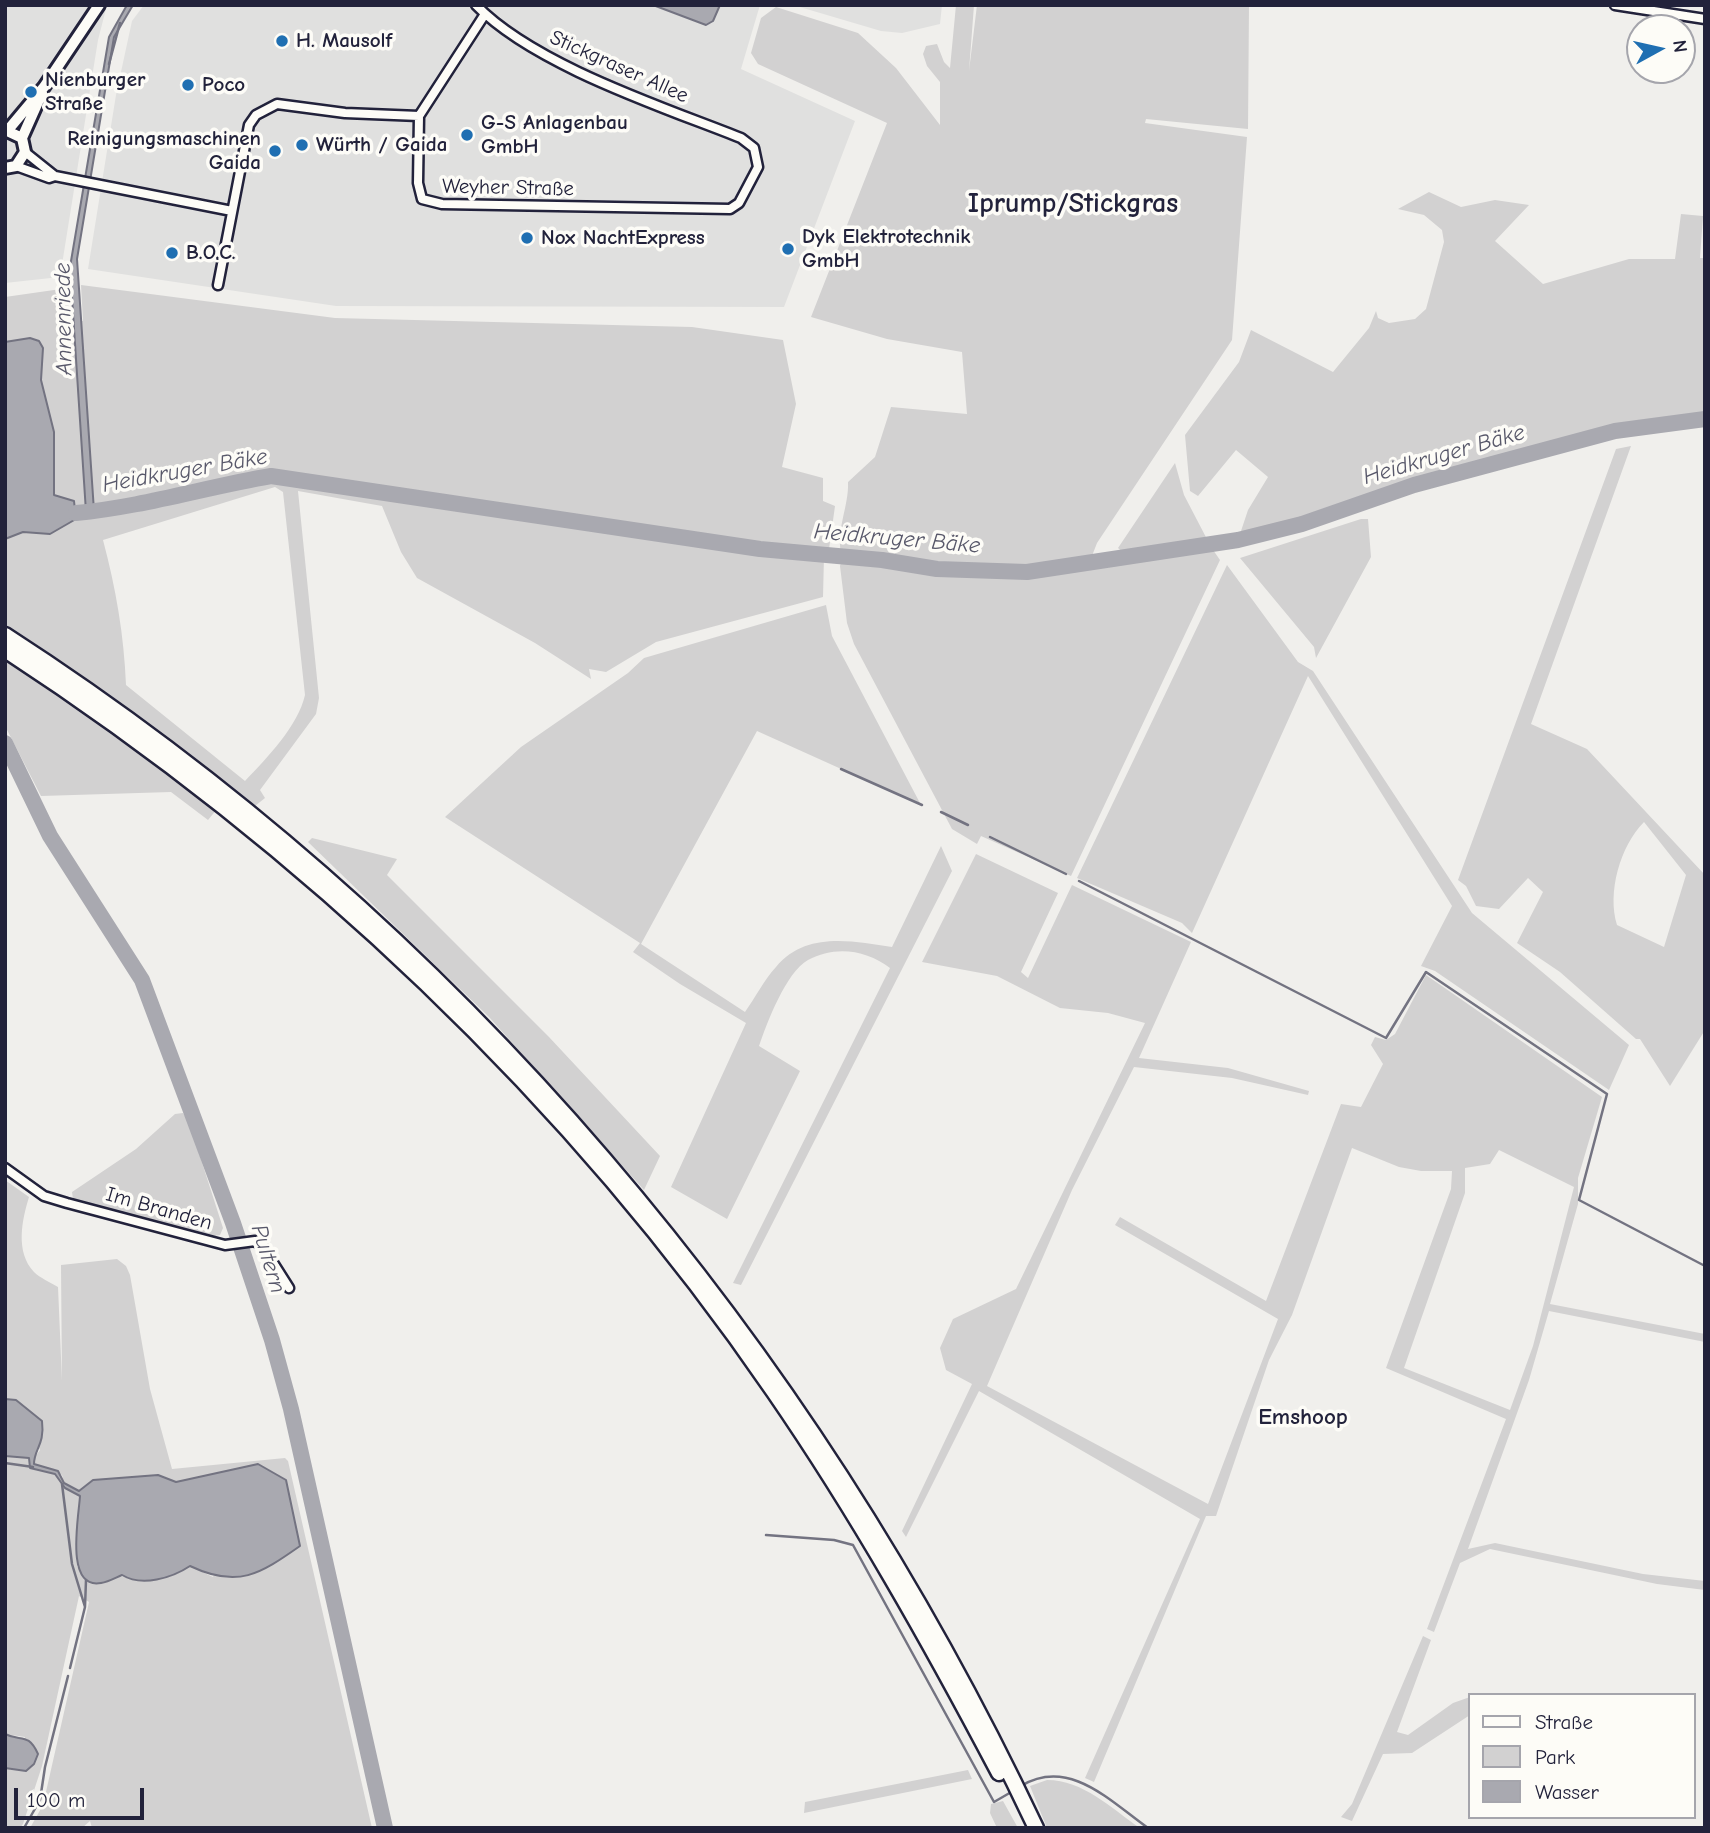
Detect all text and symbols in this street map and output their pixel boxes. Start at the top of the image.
north arrow [1626,14,1696,84]
street label: Stickgraser Allee [546,25,692,109]
place label: H. Mausolf [296,28,392,54]
marker: H. Mausolf [274,33,290,49]
text: N [1668,39,1692,54]
place label: Nienburger Straße [45,67,146,117]
place label: Poco [202,72,245,98]
marker: Poco [180,77,196,93]
marker: Nienburger Straße [23,84,39,100]
place label: G-S Anlagenbau GmbH [481,110,628,160]
place label: Reinigungsmaschinen Gaida [67,126,261,176]
marker: G-S Anlagenbau GmbH [459,127,475,143]
place label: Würth / Gaida [316,132,447,158]
marker: Würth / Gaida [294,137,310,153]
marker: Reinigungsmaschinen Gaida [267,143,283,159]
street label: Weyher Straße [442,174,574,202]
district label: Iprump/Stickgras [968,187,1178,221]
place label: Dyk Elektrotechnik GmbH [802,224,971,274]
place label: Nox NachtExpress [541,225,705,251]
marker: Nox NachtExpress [519,230,535,246]
place label: B.O.C. [186,240,236,266]
marker: Dyk Elektrotechnik GmbH [780,241,796,257]
marker: B.O.C. [164,245,180,261]
water label: Annenriede [49,262,79,376]
water label: Heidkruger Bäke [1360,419,1528,491]
water label: Heidkruger Bäke [100,443,270,499]
water label: Heidkruger Bäke [813,518,981,560]
street label: Im Branden [103,1182,215,1236]
water label: Pultern [245,1221,291,1297]
district label: Emshoop [1258,1403,1348,1431]
legend [1468,1693,1696,1819]
text: Straße [1535,1710,1593,1734]
text: Park [1535,1745,1575,1769]
scale bar [18,1773,147,1817]
text: Wasser [1535,1780,1599,1804]
text: 100 m [27,1788,85,1812]

